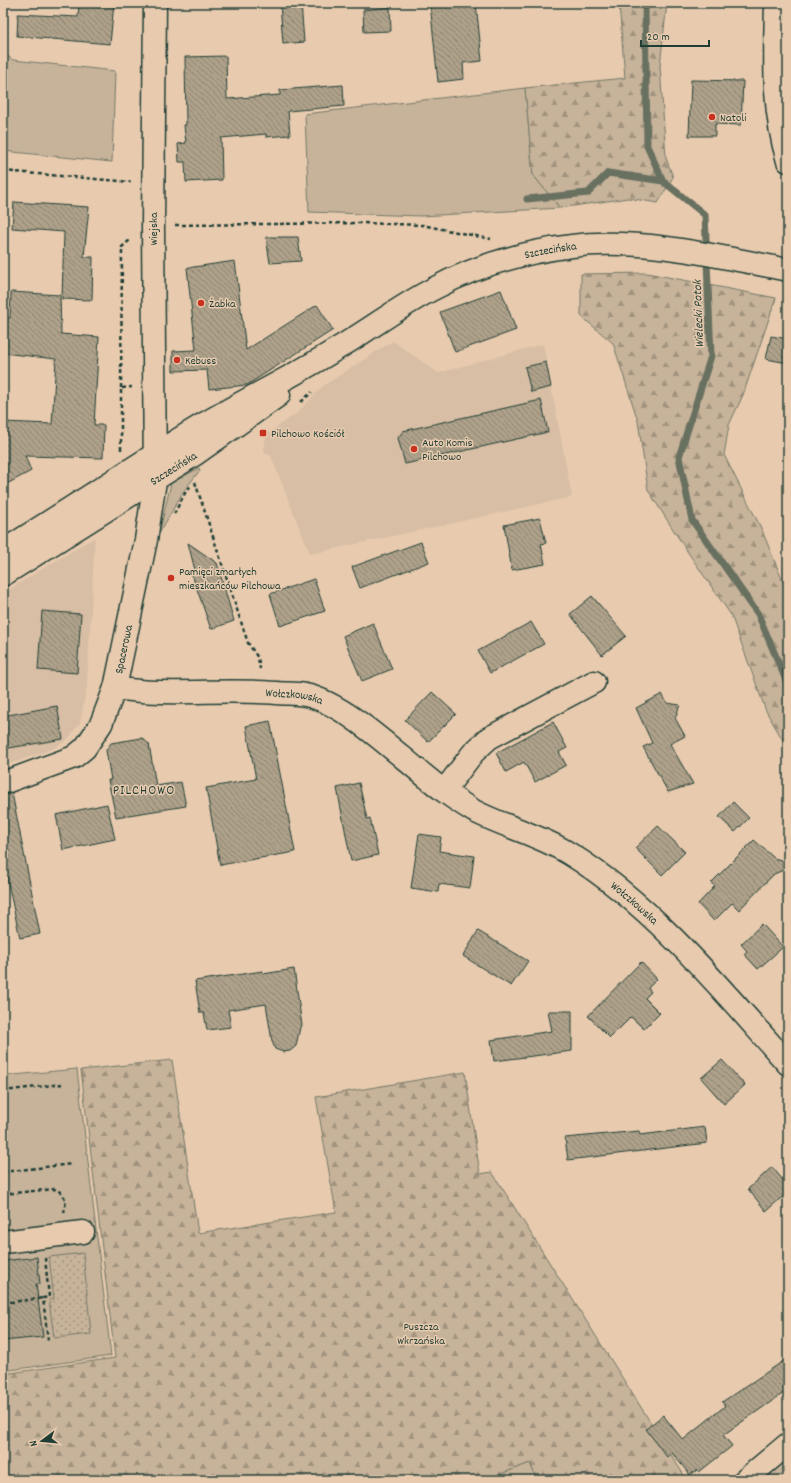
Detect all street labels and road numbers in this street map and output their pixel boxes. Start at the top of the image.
street label: Wiejska [146,212,163,246]
street label: Szczecińska [523,238,578,264]
street label: Szczecińska [147,448,201,491]
street label: Spacerowa [111,623,138,676]
street label: Wołczkowska [265,685,326,710]
street label: Wołczkowska [606,878,662,929]

